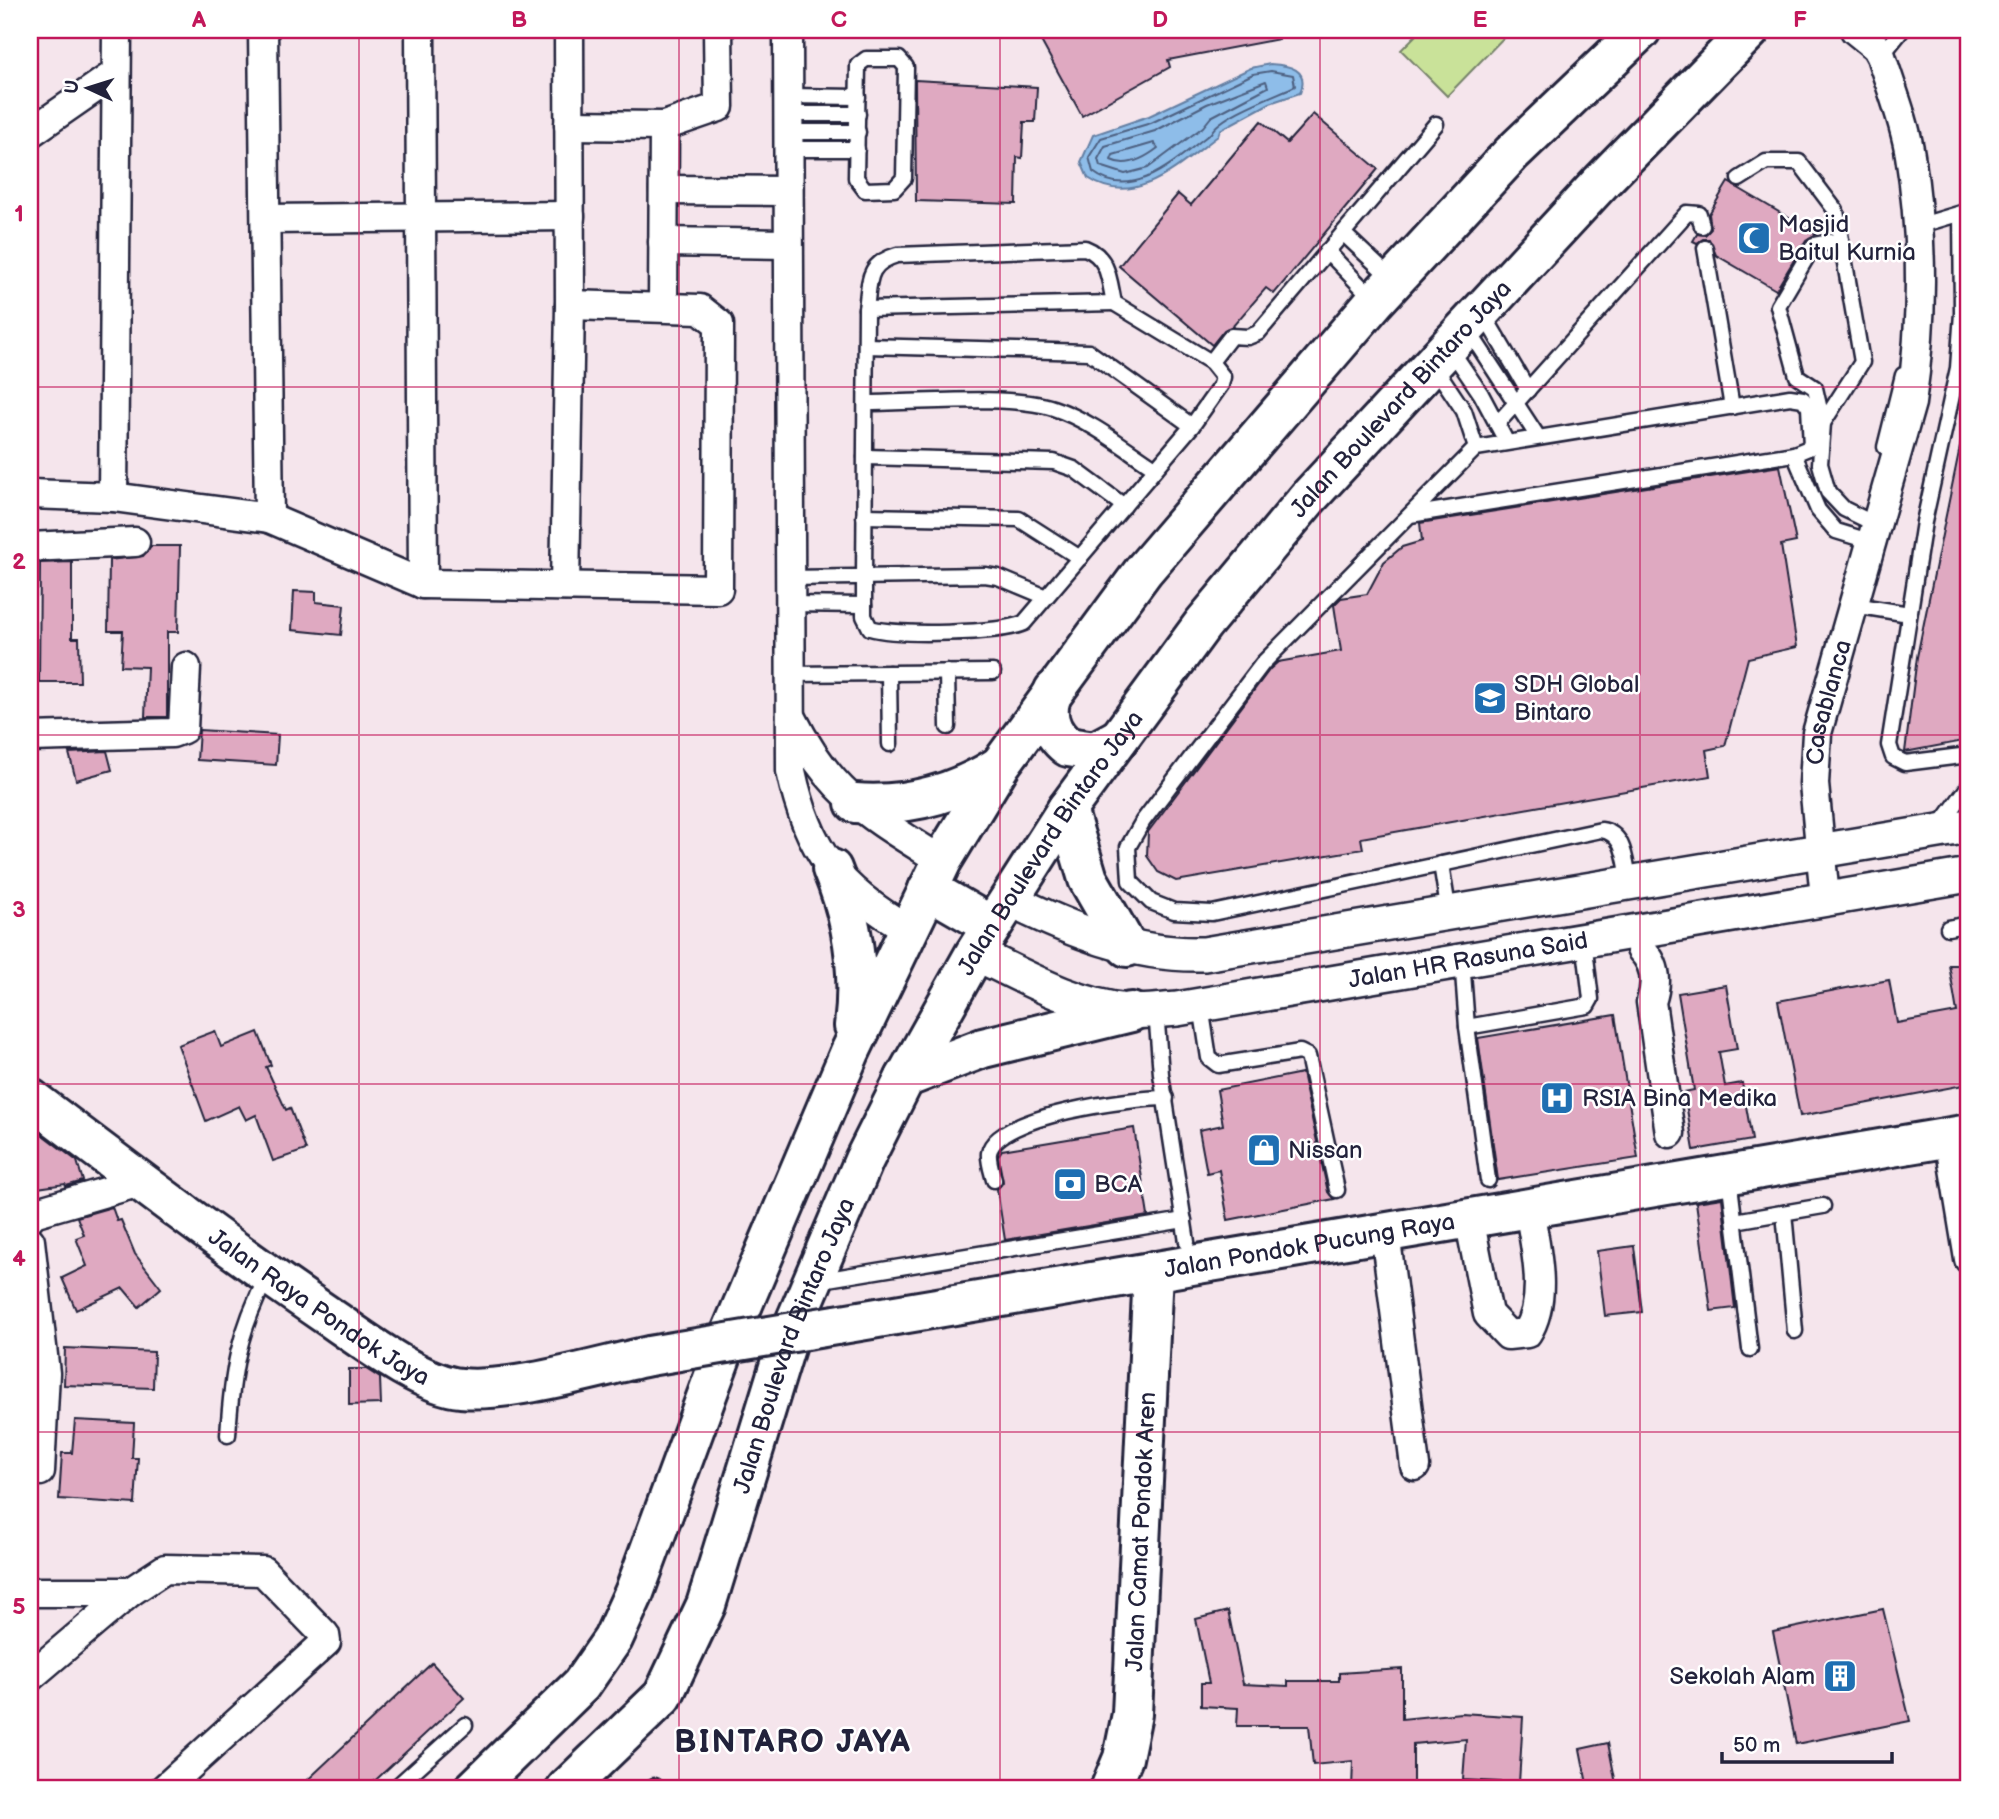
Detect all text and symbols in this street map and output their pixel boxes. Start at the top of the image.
text: A [191,6,207,34]
text: B [511,6,527,34]
text: C [831,6,847,34]
text: D [1152,6,1168,34]
text: E [1473,6,1488,34]
text: F [1793,6,1807,34]
north arrow [52,52,122,122]
text: U [61,79,84,94]
text: 1 [14,200,24,228]
place label: Masjid Baitul Kurnia [1778,210,1916,267]
mosque icon: Masjid Baitul Kurnia [1735,219,1773,257]
street label: Jalan Boulevard Bintaro Jaya [1284,274,1518,523]
text: 2 [12,548,26,576]
street label: Casablanca [1801,636,1858,766]
place label: SDH Global Bintaro [1514,670,1639,727]
school or university icon: SDH Global Bintaro [1471,679,1509,717]
street label: Jalan Boulevard Bintaro Jaya [951,705,1149,981]
text: 3 [12,896,26,924]
street label: Jalan HR Rasuna Said [1346,926,1590,995]
hospital icon: RSIA Bina Medika [1538,1079,1576,1117]
place label: RSIA Bina Medika [1582,1084,1777,1113]
shop icon: Nissan [1245,1131,1283,1169]
place label: Nissan [1288,1136,1363,1165]
bank icon: BCA [1051,1165,1089,1203]
place label: BCA [1094,1170,1143,1199]
street label: Jalan Boulevard Bintaro Jaya [727,1194,861,1497]
street label: Jalan Pondok Pucung Raya [1162,1207,1457,1284]
street label: Jalan Raya Pondok Jaya [203,1222,434,1392]
text: 4 [12,1245,26,1273]
street label: Jalan Camat Pondok Aren [1120,1391,1162,1672]
text: 5 [12,1593,26,1621]
building icon: Sekolah Alam [1821,1657,1859,1695]
place label: Sekolah Alam [1669,1662,1815,1691]
scale bar [1722,1721,1892,1765]
district label: BINTARO JAYA [674,1723,912,1762]
text: 50 m [1733,1733,1780,1758]

